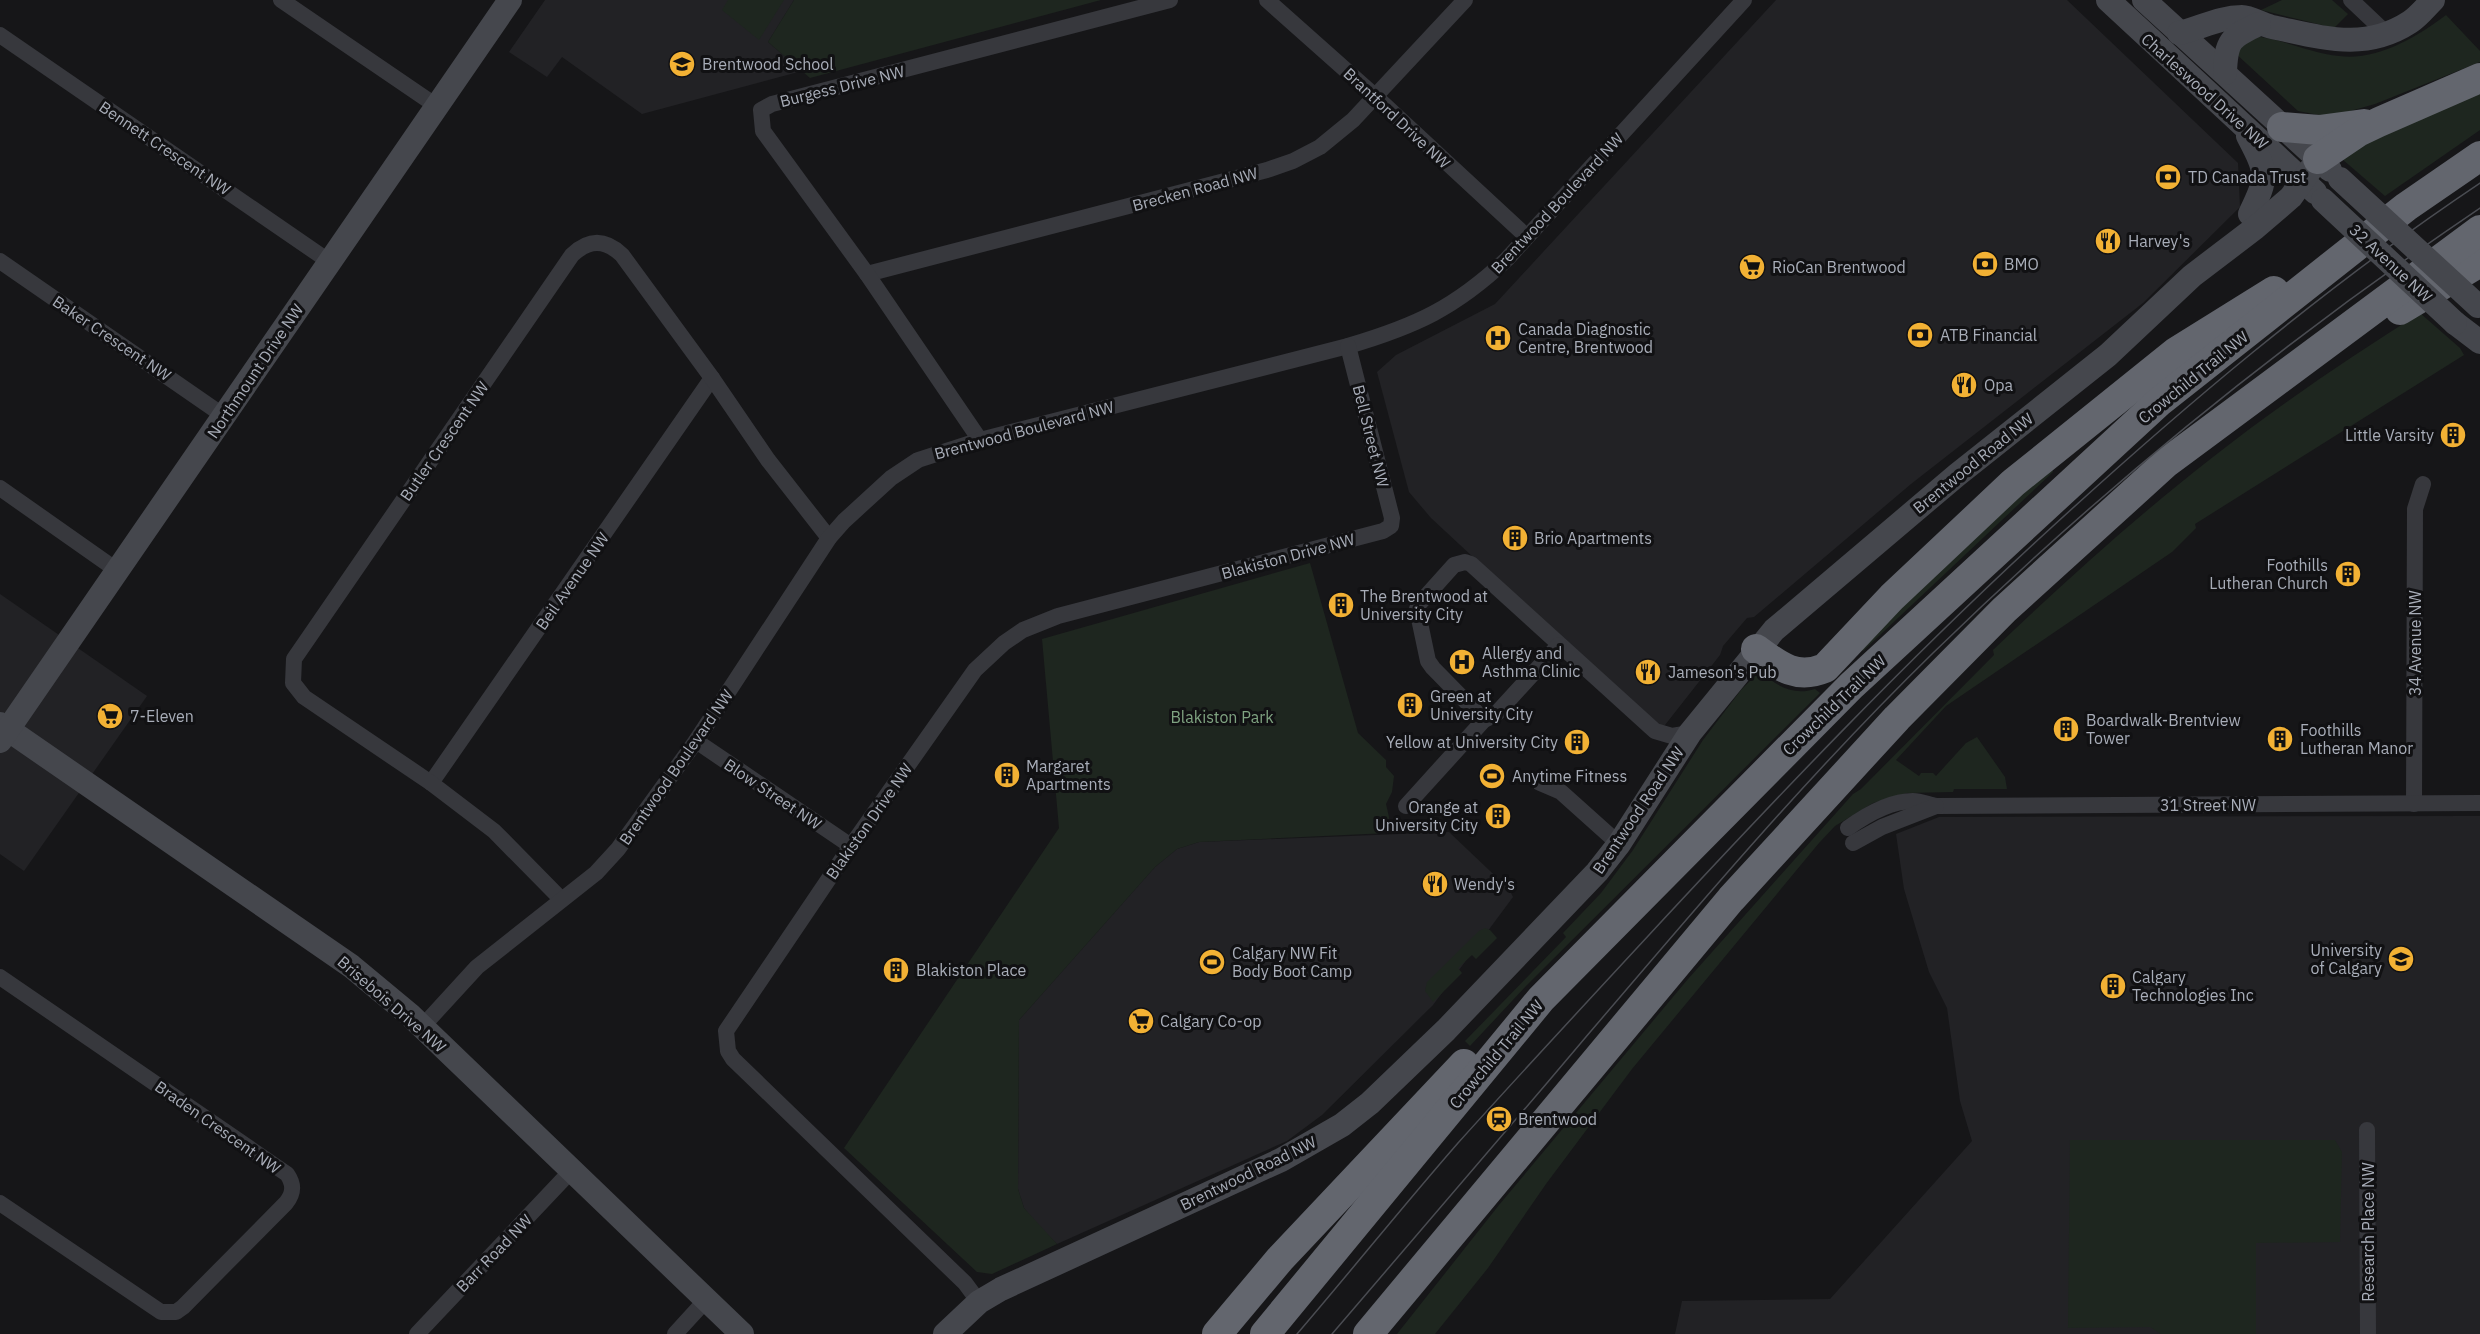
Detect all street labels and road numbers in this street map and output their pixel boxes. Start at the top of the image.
street label: Charleswood Drive NW [2137,29,2273,153]
street label: Burgess Drive NW [778,61,906,111]
street label: Brantford Drive NW [1339,63,1455,173]
street label: Bennett Crescent NW [96,97,234,199]
street label: Brentwood Boulevard NW [1487,128,1627,278]
street label: Brecken Road NW [1130,163,1260,215]
street label: 32 Avenue NW [2346,220,2436,306]
street label: Baker Crescent NW [49,291,175,385]
street label: Northmount Drive NW [203,300,307,442]
street label: Crowchild Trail NW [2134,326,2252,428]
street label: Butler Crescent NW [395,378,493,504]
street label: Bell Street NW [1349,383,1393,489]
street label: Brentwood Boulevard NW [932,396,1116,464]
street label: Brentwood Road NW [1909,408,2037,518]
street label: Beil Avenue NW [531,529,613,633]
street label: Blakiston Drive NW [1219,529,1357,583]
street label: 34 Avenue NW [2405,590,2425,696]
street label: Crowchild Trail NW [1778,651,1890,759]
street label: Brentwood Boulevard NW [615,685,737,849]
street label: Brentwood Road NW [1588,743,1688,877]
street label: Blow Street NW [721,754,825,834]
street label: Blakiston Drive NW [821,759,917,883]
street label: 31 Street NW [2160,795,2256,815]
street label: Brisebois Drive NW [334,951,450,1057]
street label: Crowchild Trail NW [1445,996,1547,1112]
street label: Braden Crescent NW [151,1076,285,1178]
street label: Brentwood Road NW [1177,1131,1319,1215]
street label: Research Place NW [2358,1162,2378,1302]
street label: Barr Road NW [452,1210,536,1296]

